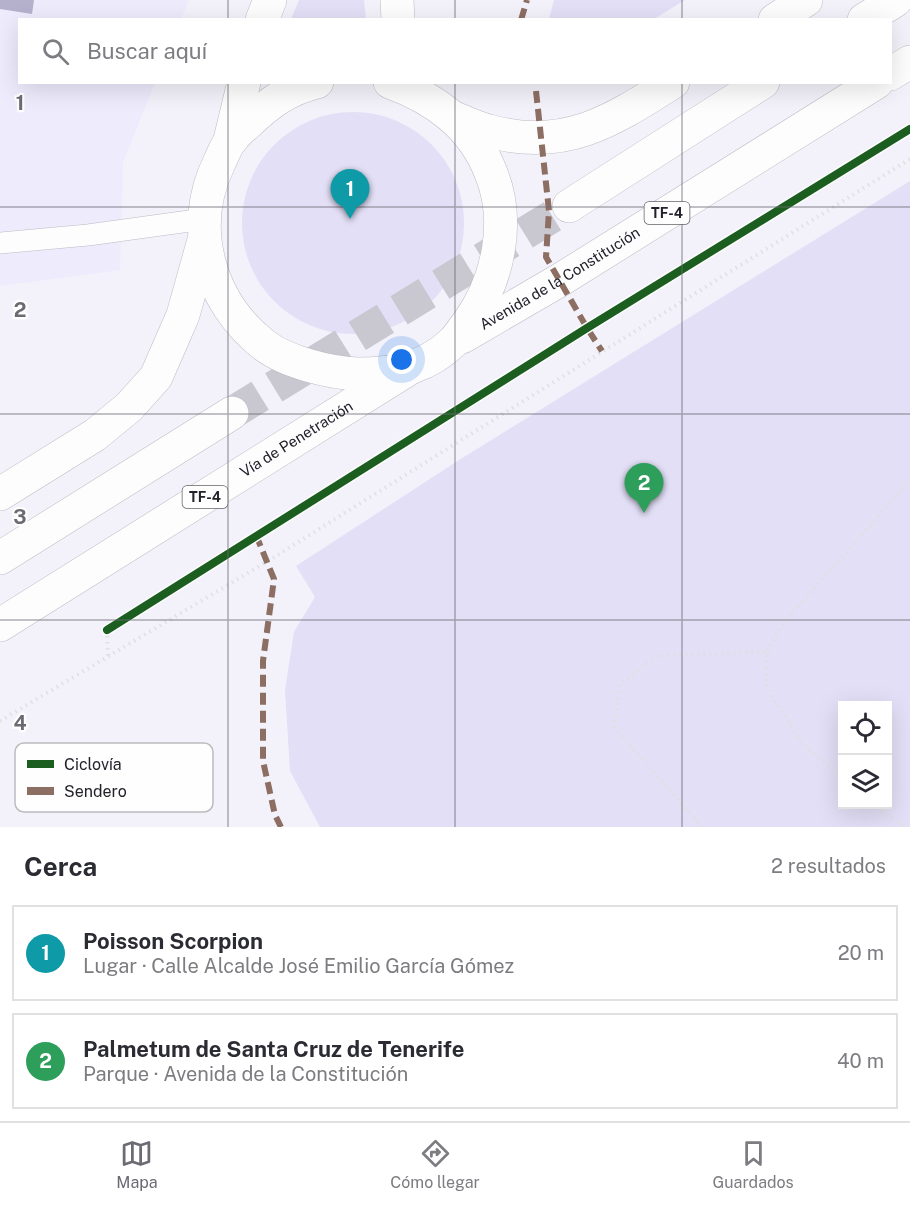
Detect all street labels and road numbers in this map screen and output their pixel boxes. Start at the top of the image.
road number: TF-4 [644,202,690,224]
street label: Avenida de la Constitución [476,223,643,333]
street label: Vía de Penetración [237,397,356,480]
road number: TF-4 [182,486,228,508]

